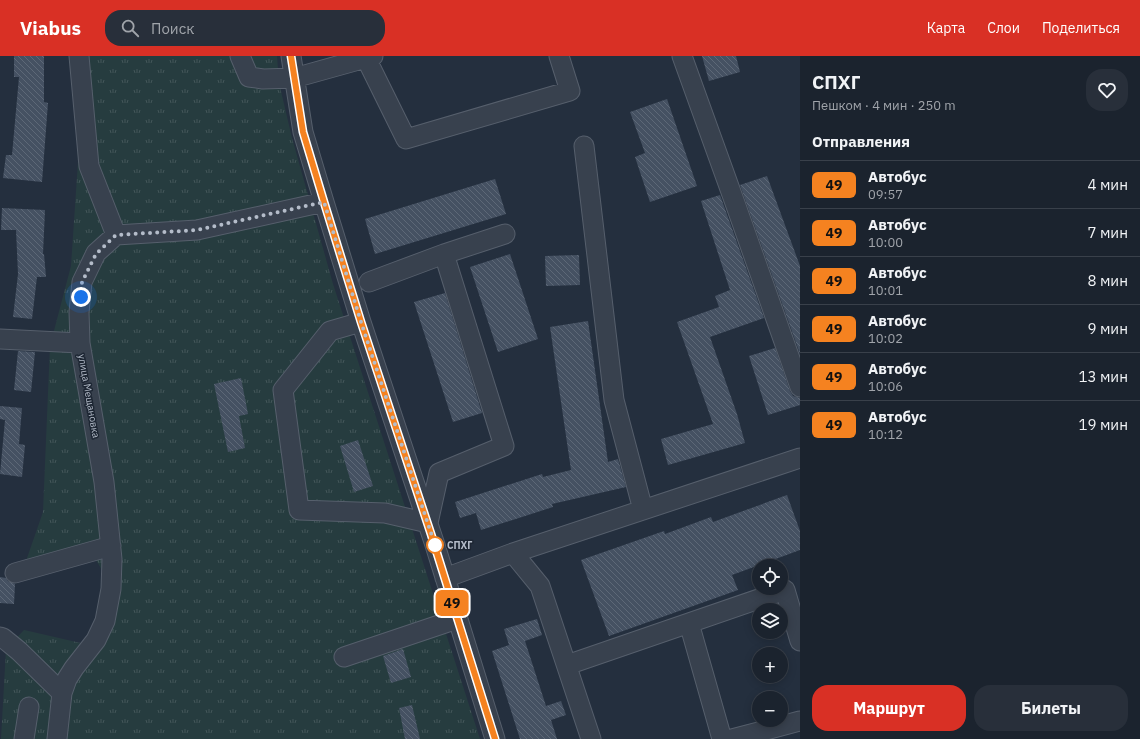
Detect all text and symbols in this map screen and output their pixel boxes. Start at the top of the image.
search box [105,10,385,46]
text: Viabus [20,16,81,40]
icon: search [119,17,141,39]
text: Поиск [151,19,194,38]
text: Карта [927,19,965,37]
text: Слои [987,19,1020,37]
text: Поделиться [1042,19,1120,37]
button: heart [1086,69,1128,111]
text: СПХГ [812,70,860,94]
text: Пешком · 4 мин · 250 m [812,97,956,114]
text: Отправления [812,132,910,151]
text: Автобус [868,167,927,186]
text: 4 мин [1087,175,1128,194]
text: 49 [826,176,842,194]
text: 09:57 [868,186,903,203]
text: Автобус [868,215,927,234]
text: 7 мин [1087,223,1128,242]
text: 49 [826,224,842,242]
text: 10:00 [868,234,903,251]
text: Автобус [868,263,927,282]
text: 8 мин [1087,271,1128,290]
text: 49 [826,272,842,290]
text: 10:01 [868,282,903,299]
your location [71,287,91,307]
text: Автобус [868,311,927,330]
text: 9 мин [1087,319,1128,338]
text: 49 [826,320,842,338]
text: 10:02 [868,330,903,347]
street label: улица Мещановка [75,353,103,440]
text: Автобус [868,359,927,378]
text: 13 мин [1078,367,1128,386]
text: 49 [826,368,842,386]
text: 10:06 [868,378,903,395]
text: Автобус [868,407,927,426]
text: 19 мин [1078,415,1128,434]
text: 49 [826,416,842,434]
text: 10:12 [868,426,903,443]
marker: СПХГ [426,536,444,554]
place label: СПХГ [447,539,472,552]
map controls [752,559,788,727]
button: locate [752,559,788,595]
line badge: 49 [434,590,470,616]
text: 49 [444,594,460,612]
button: layers [752,603,788,639]
button: + [752,647,788,683]
button: Маршрут [812,685,966,731]
button: Билеты [974,685,1128,731]
button: − [752,691,788,727]

